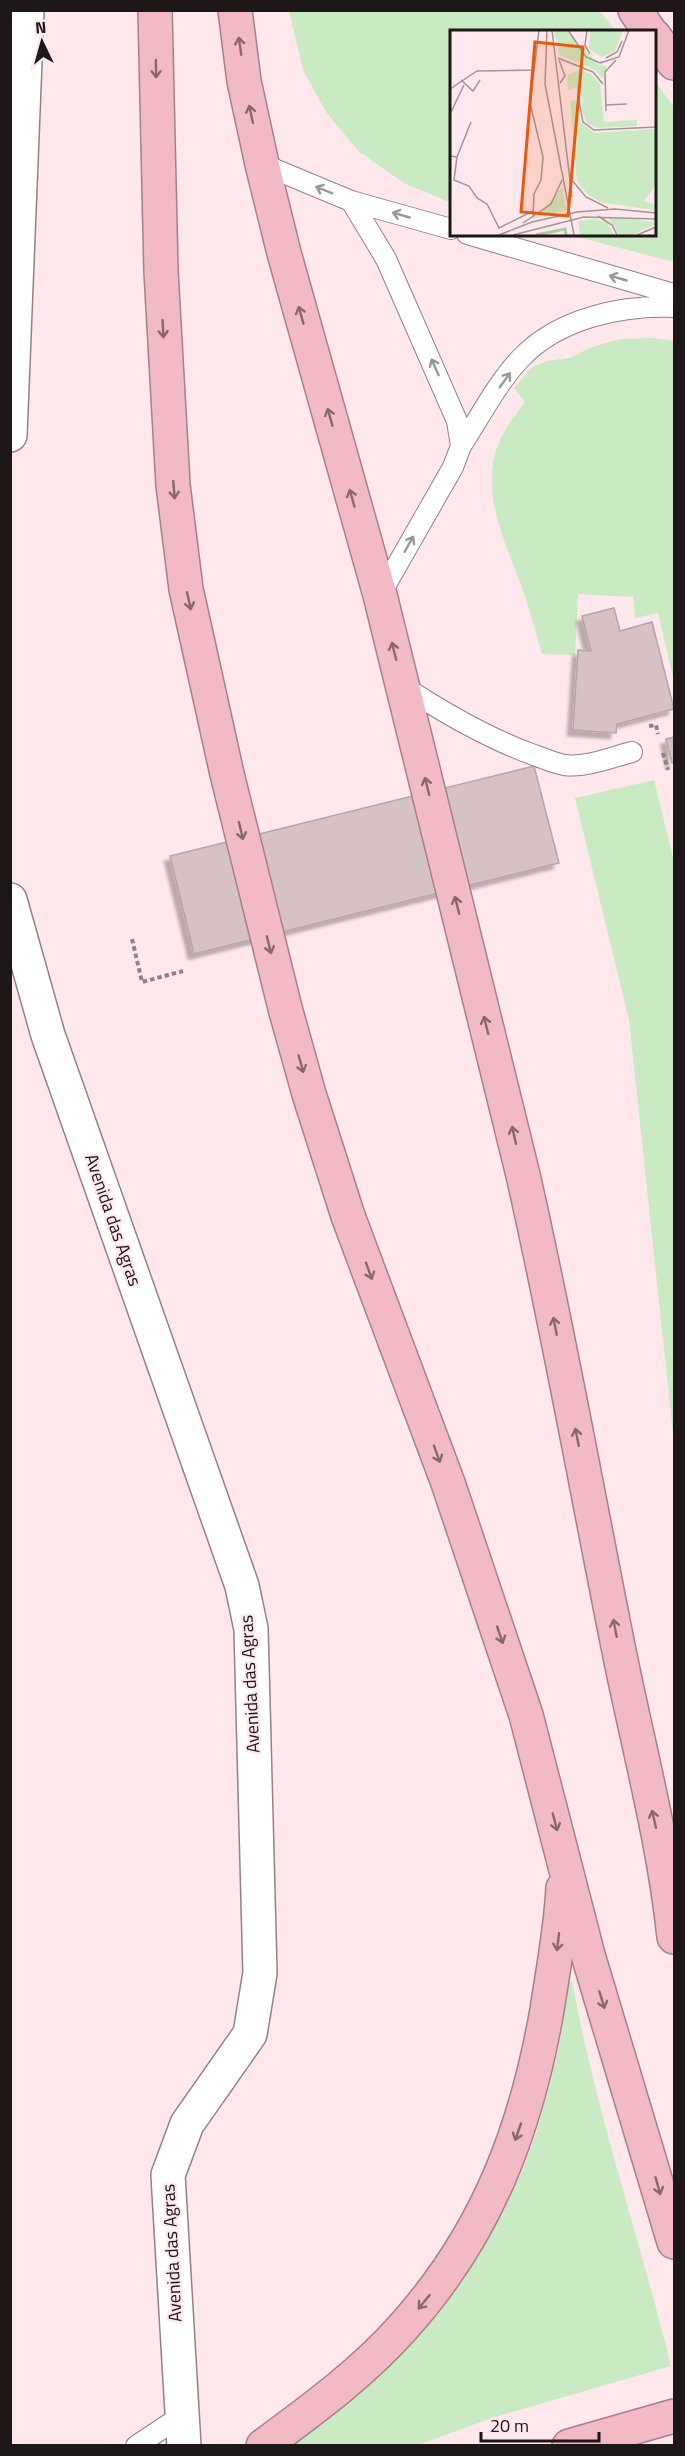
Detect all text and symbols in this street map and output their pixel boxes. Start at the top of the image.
north arrow [12,12,72,72]
text: N [34,15,47,39]
inset map [450,30,655,236]
one-way arrow [234,36,245,56]
one-way arrow [150,58,162,78]
one-way arrow [245,105,256,124]
one-way arrow [315,183,334,194]
one-way arrow [392,209,411,220]
one-way arrow [609,272,628,283]
one-way arrow [295,306,306,325]
one-way arrow [158,319,169,339]
one-way arrow [429,358,440,377]
one-way arrow [499,372,511,388]
one-way arrow [323,408,335,427]
one-way arrow [169,479,180,499]
one-way arrow [346,489,358,508]
one-way arrow [404,536,415,554]
one-way arrow [183,591,195,610]
one-way arrow [387,642,399,661]
one-way arrow [421,777,433,796]
one-way arrow [236,821,248,840]
one-way arrow [450,896,462,915]
one-way arrow [264,935,275,954]
one-way arrow [480,1016,492,1035]
one-way arrow [296,1054,307,1073]
one-way arrow [507,1126,519,1145]
street label: Avenida das Agras [78,1150,149,1290]
one-way arrow [364,1261,375,1280]
one-way arrow [549,1316,560,1336]
one-way arrow [571,1427,582,1447]
one-way arrow [432,1444,443,1463]
street label: Avenida das Agras [232,1614,267,1754]
one-way arrow [609,1619,620,1638]
one-way arrow [495,1625,506,1644]
one-way arrow [648,1809,660,1828]
one-way arrow [550,1812,562,1831]
one-way arrow [552,1931,563,1951]
one-way arrow [597,1990,608,2009]
one-way arrow [511,2122,522,2141]
one-way arrow [653,2177,664,2196]
street label: Avenida das Agras [154,2183,189,2323]
one-way arrow [418,2294,431,2310]
scale bar [481,2405,600,2443]
text: 20 m [490,2412,529,2439]

